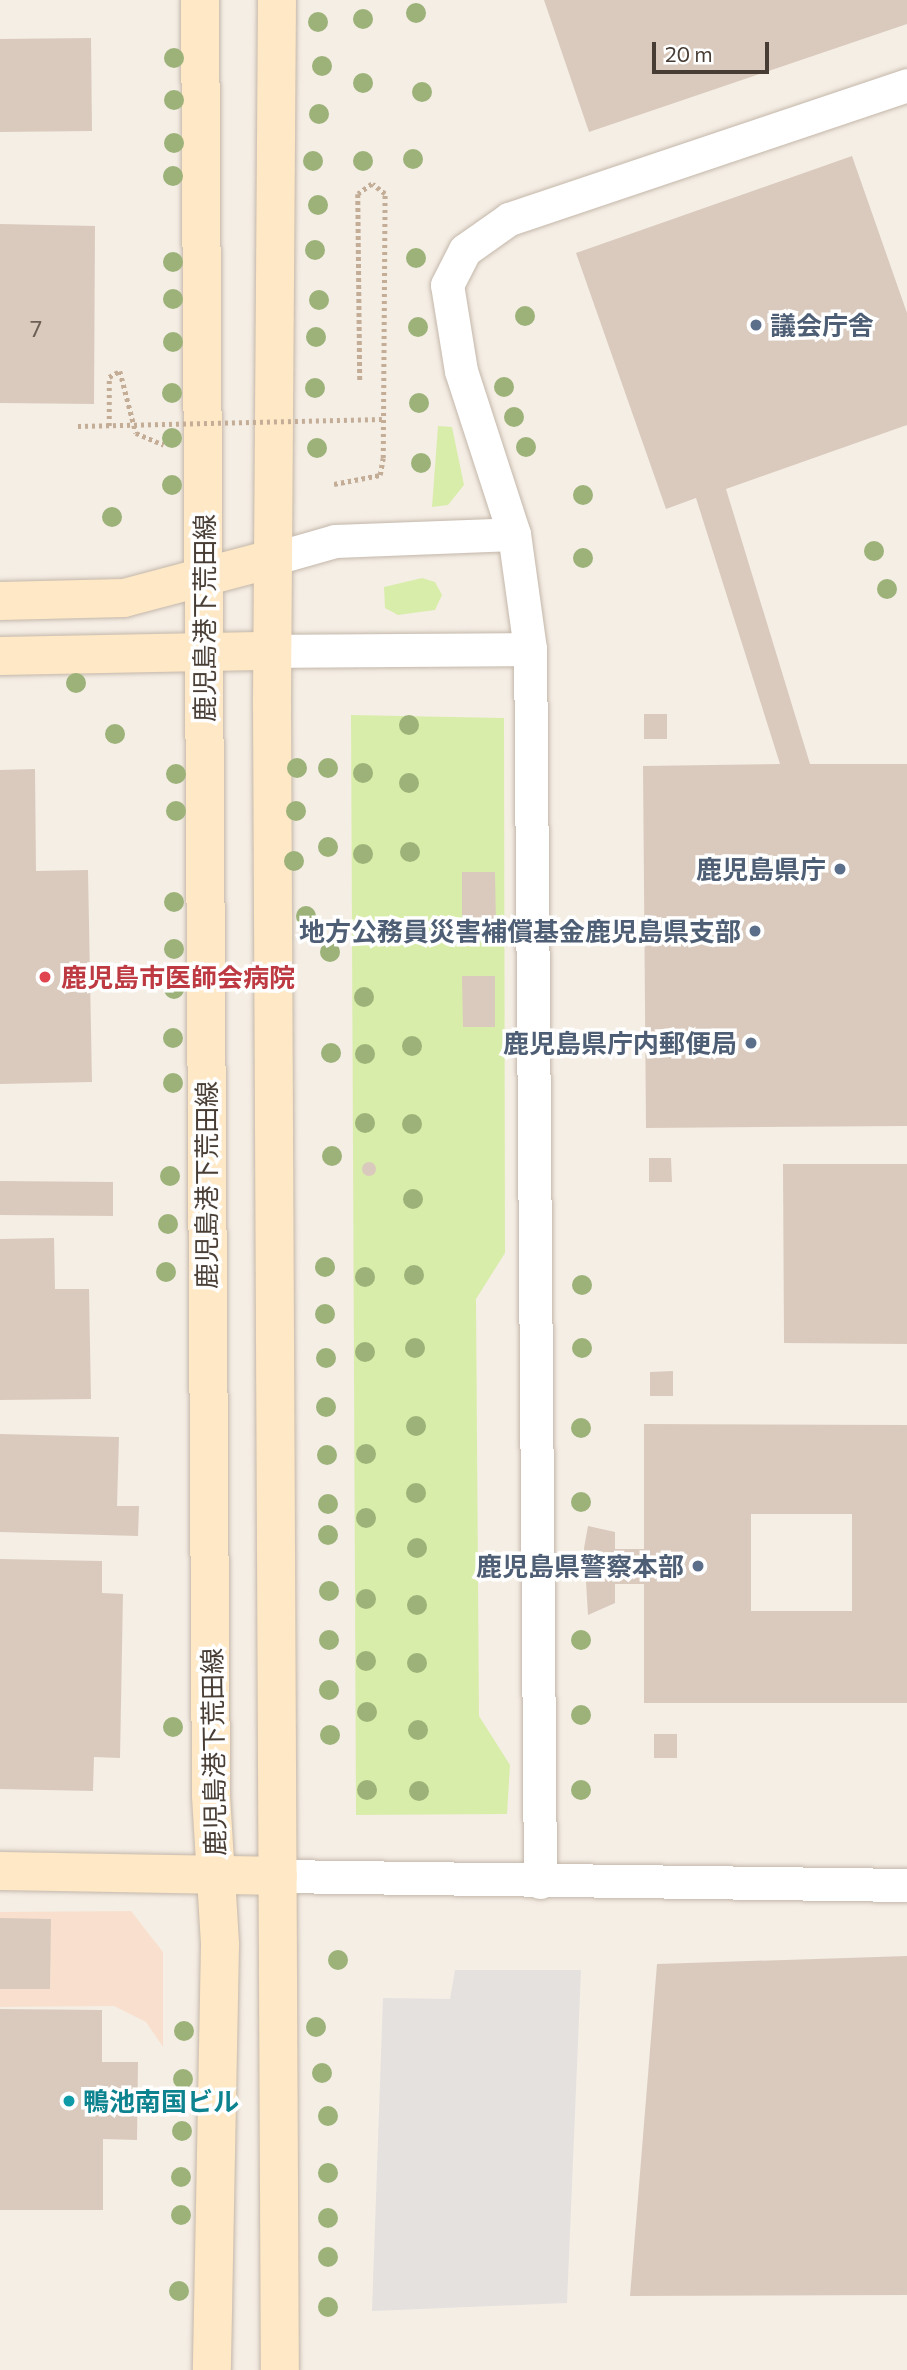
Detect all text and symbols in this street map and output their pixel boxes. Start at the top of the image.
scale bar [655,28,772,72]
text: 20 m [665,41,713,66]
place label: 議会庁舎 [770,309,874,341]
house number: 7 [30,314,42,342]
marker: 議会庁舎 [748,317,764,333]
street label: 鹿児島港下荒田線 [188,514,220,722]
place label: 鹿児島県庁 [696,853,826,885]
marker: 鹿児島県庁 [832,861,848,877]
place label: 地方公務員災害補償基金鹿児島県支部 [299,915,741,947]
marker: 地方公務員災害補償基金鹿児島県支部 [747,923,763,939]
place label: 鹿児島市医師会病院 [61,961,295,993]
marker: 鹿児島市医師会病院 [35,967,55,987]
place label: 鹿児島県庁内郵便局 [503,1027,737,1059]
marker: 鹿児島県庁内郵便局 [743,1035,759,1051]
street label: 鹿児島港下荒田線 [190,1081,222,1289]
place label: 鹿児島県警察本部 [476,1550,684,1582]
marker: 鹿児島県警察本部 [690,1558,706,1574]
street label: 鹿児島港下荒田線 [196,1648,230,1856]
place label: 鴨池南国ビル [83,2085,239,2117]
marker: 鴨池南国ビル [61,2093,77,2109]

